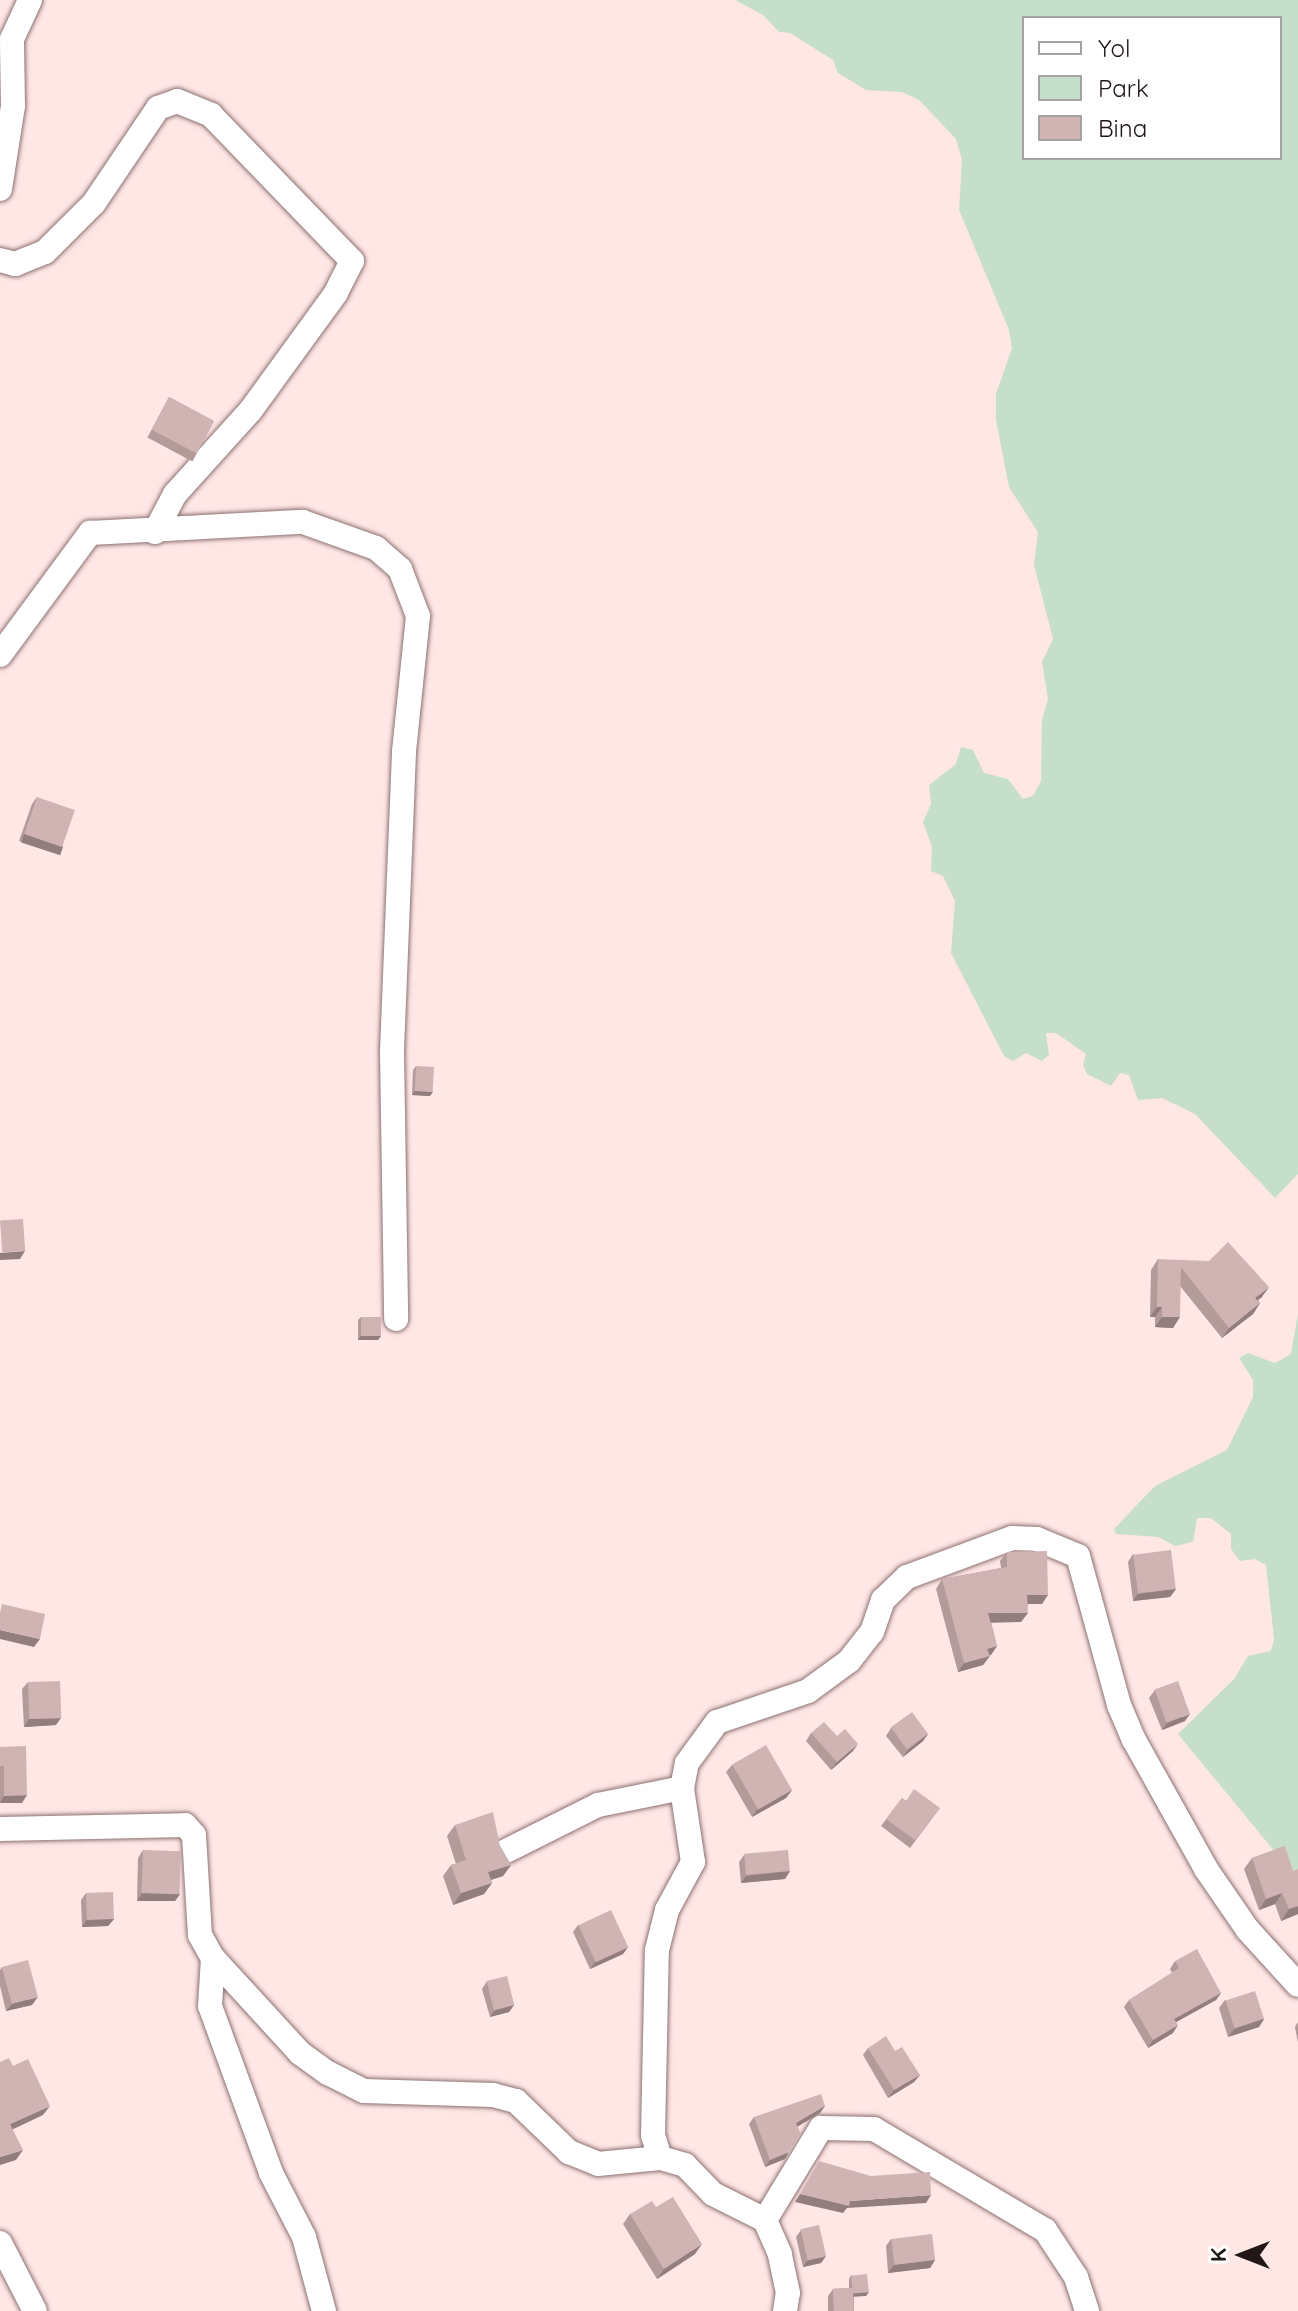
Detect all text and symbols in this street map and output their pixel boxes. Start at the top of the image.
legend [1022,16,1282,160]
text: Yol [1098,33,1130,63]
text: Park [1098,73,1149,103]
text: Bina [1098,113,1147,143]
north arrow [1202,2215,1282,2295]
text: K [1204,2248,1232,2262]

